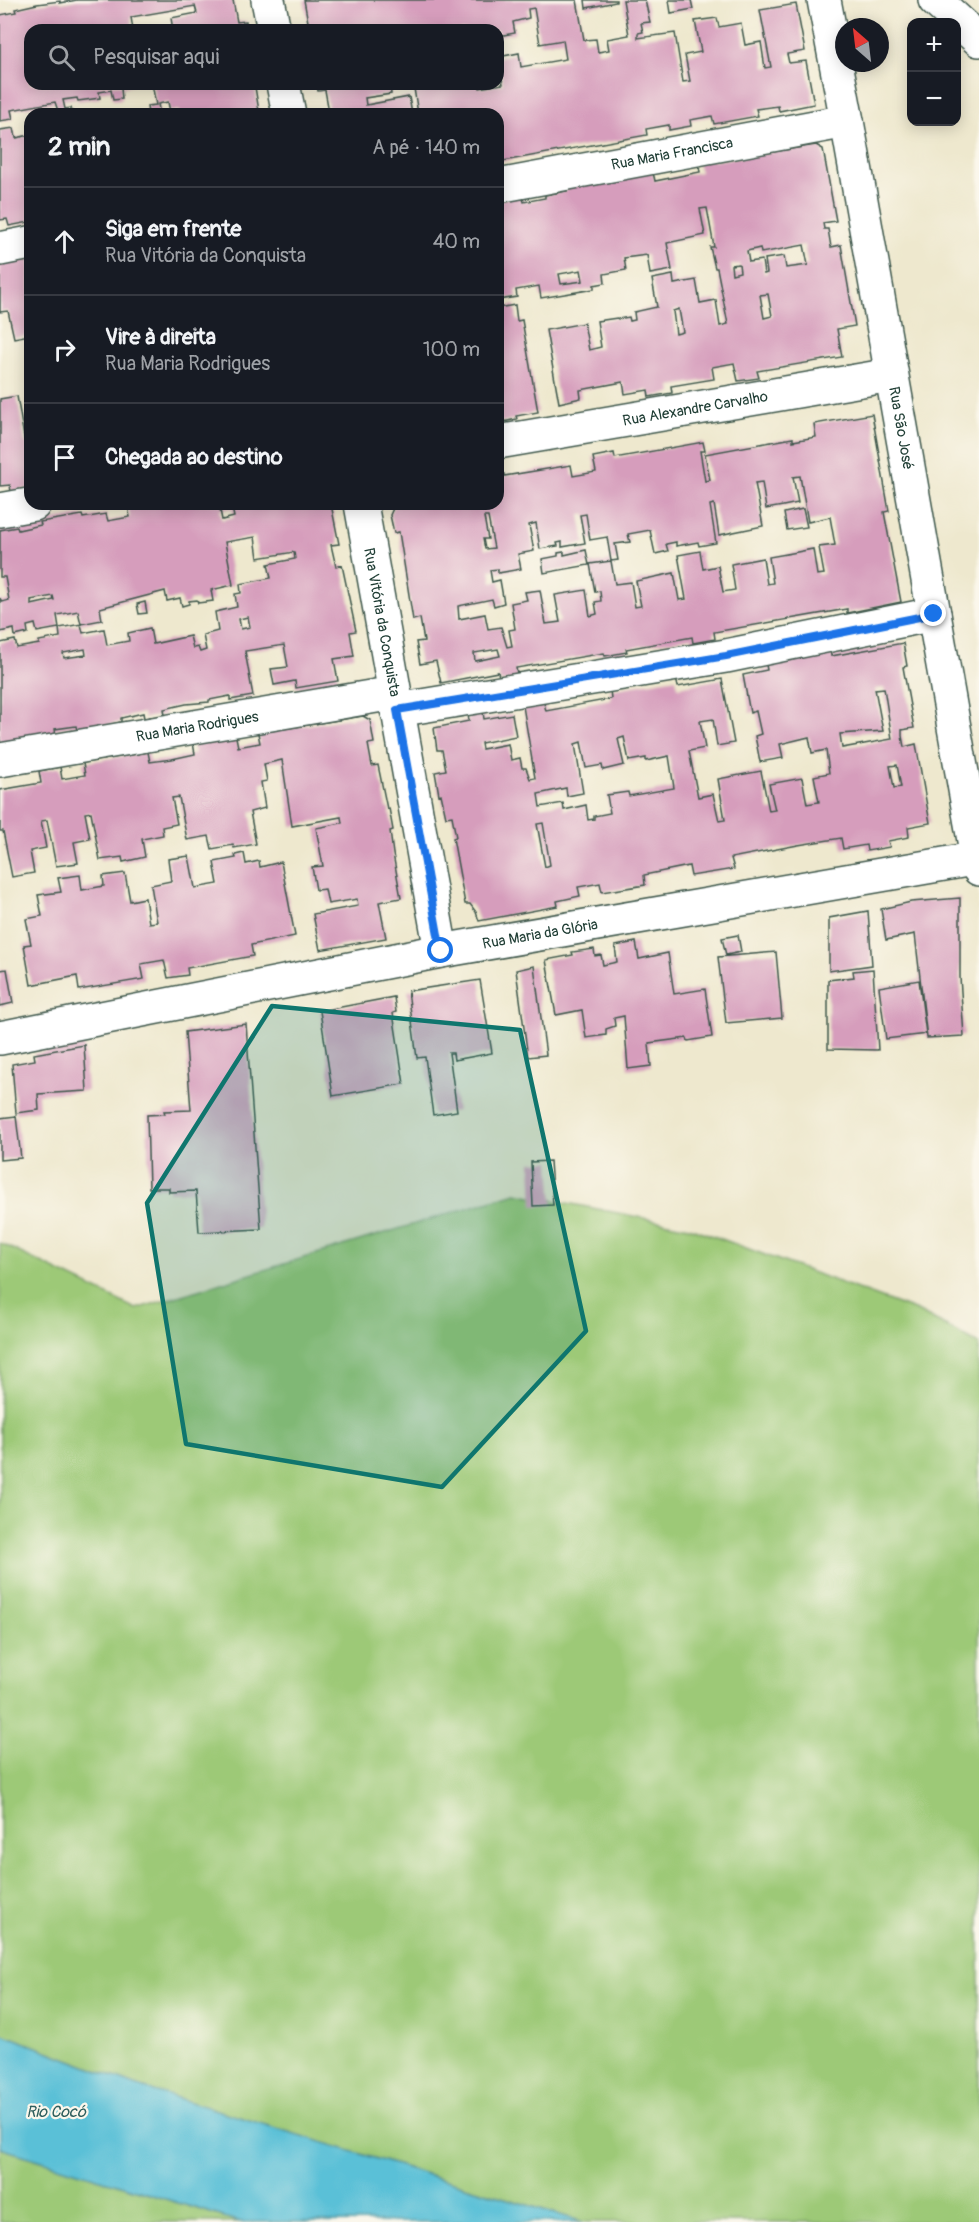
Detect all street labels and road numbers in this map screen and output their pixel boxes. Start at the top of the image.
street label: Rua Maria Francisca [610,133,735,175]
street label: Rua São José [884,385,917,471]
street label: Rua Alexandre Carvalho [621,387,769,431]
street label: Rua Vitória da Conquista [359,546,404,698]
street label: Rua Maria Rodrigues [135,707,260,747]
street label: Rua Maria da Glória [481,915,599,954]

